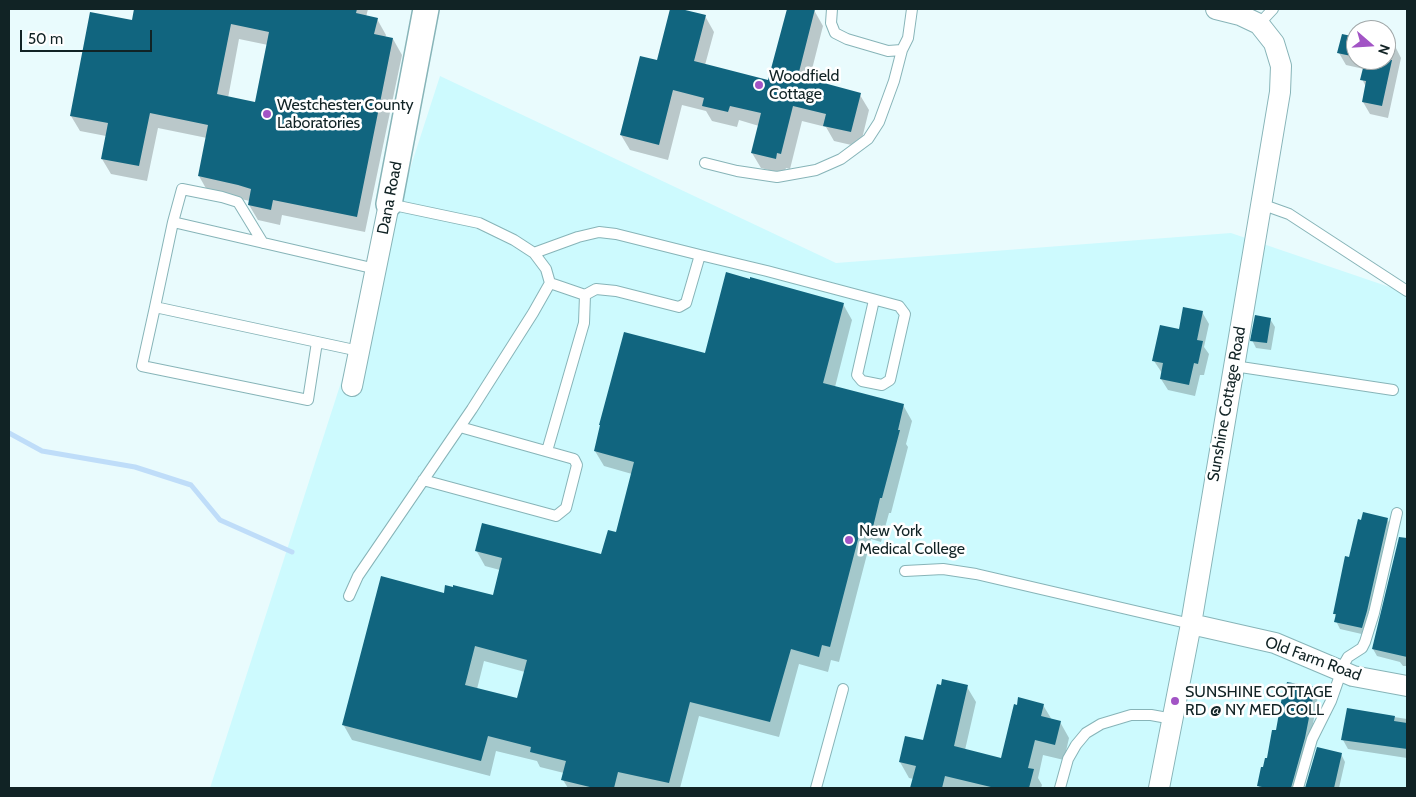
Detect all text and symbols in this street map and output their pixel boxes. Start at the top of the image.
scale bar [22,20,155,52]
north arrow [1346,20,1396,70]
text: 50 m [28,30,63,48]
text: N [1374,42,1394,57]
place label: Woodfield Cottage [769,66,839,104]
marker: Woodfield Cottage [753,79,765,91]
place label: Westchester County Laboratories [277,95,414,133]
marker: Westchester County Laboratories [261,108,273,120]
street label: Dana Road [374,160,406,236]
street label: Sunshine Cottage Road [1204,325,1250,483]
place label: New York Medical College [859,521,965,559]
marker: New York Medical College [843,534,855,546]
street label: Old Farm Road [1262,633,1364,685]
place label: SUNSHINE COTTAGE RD @ NY MED COLL [1185,682,1333,720]
marker: SUNSHINE COTTAGE RD @ NY MED COLL [1169,695,1181,707]

